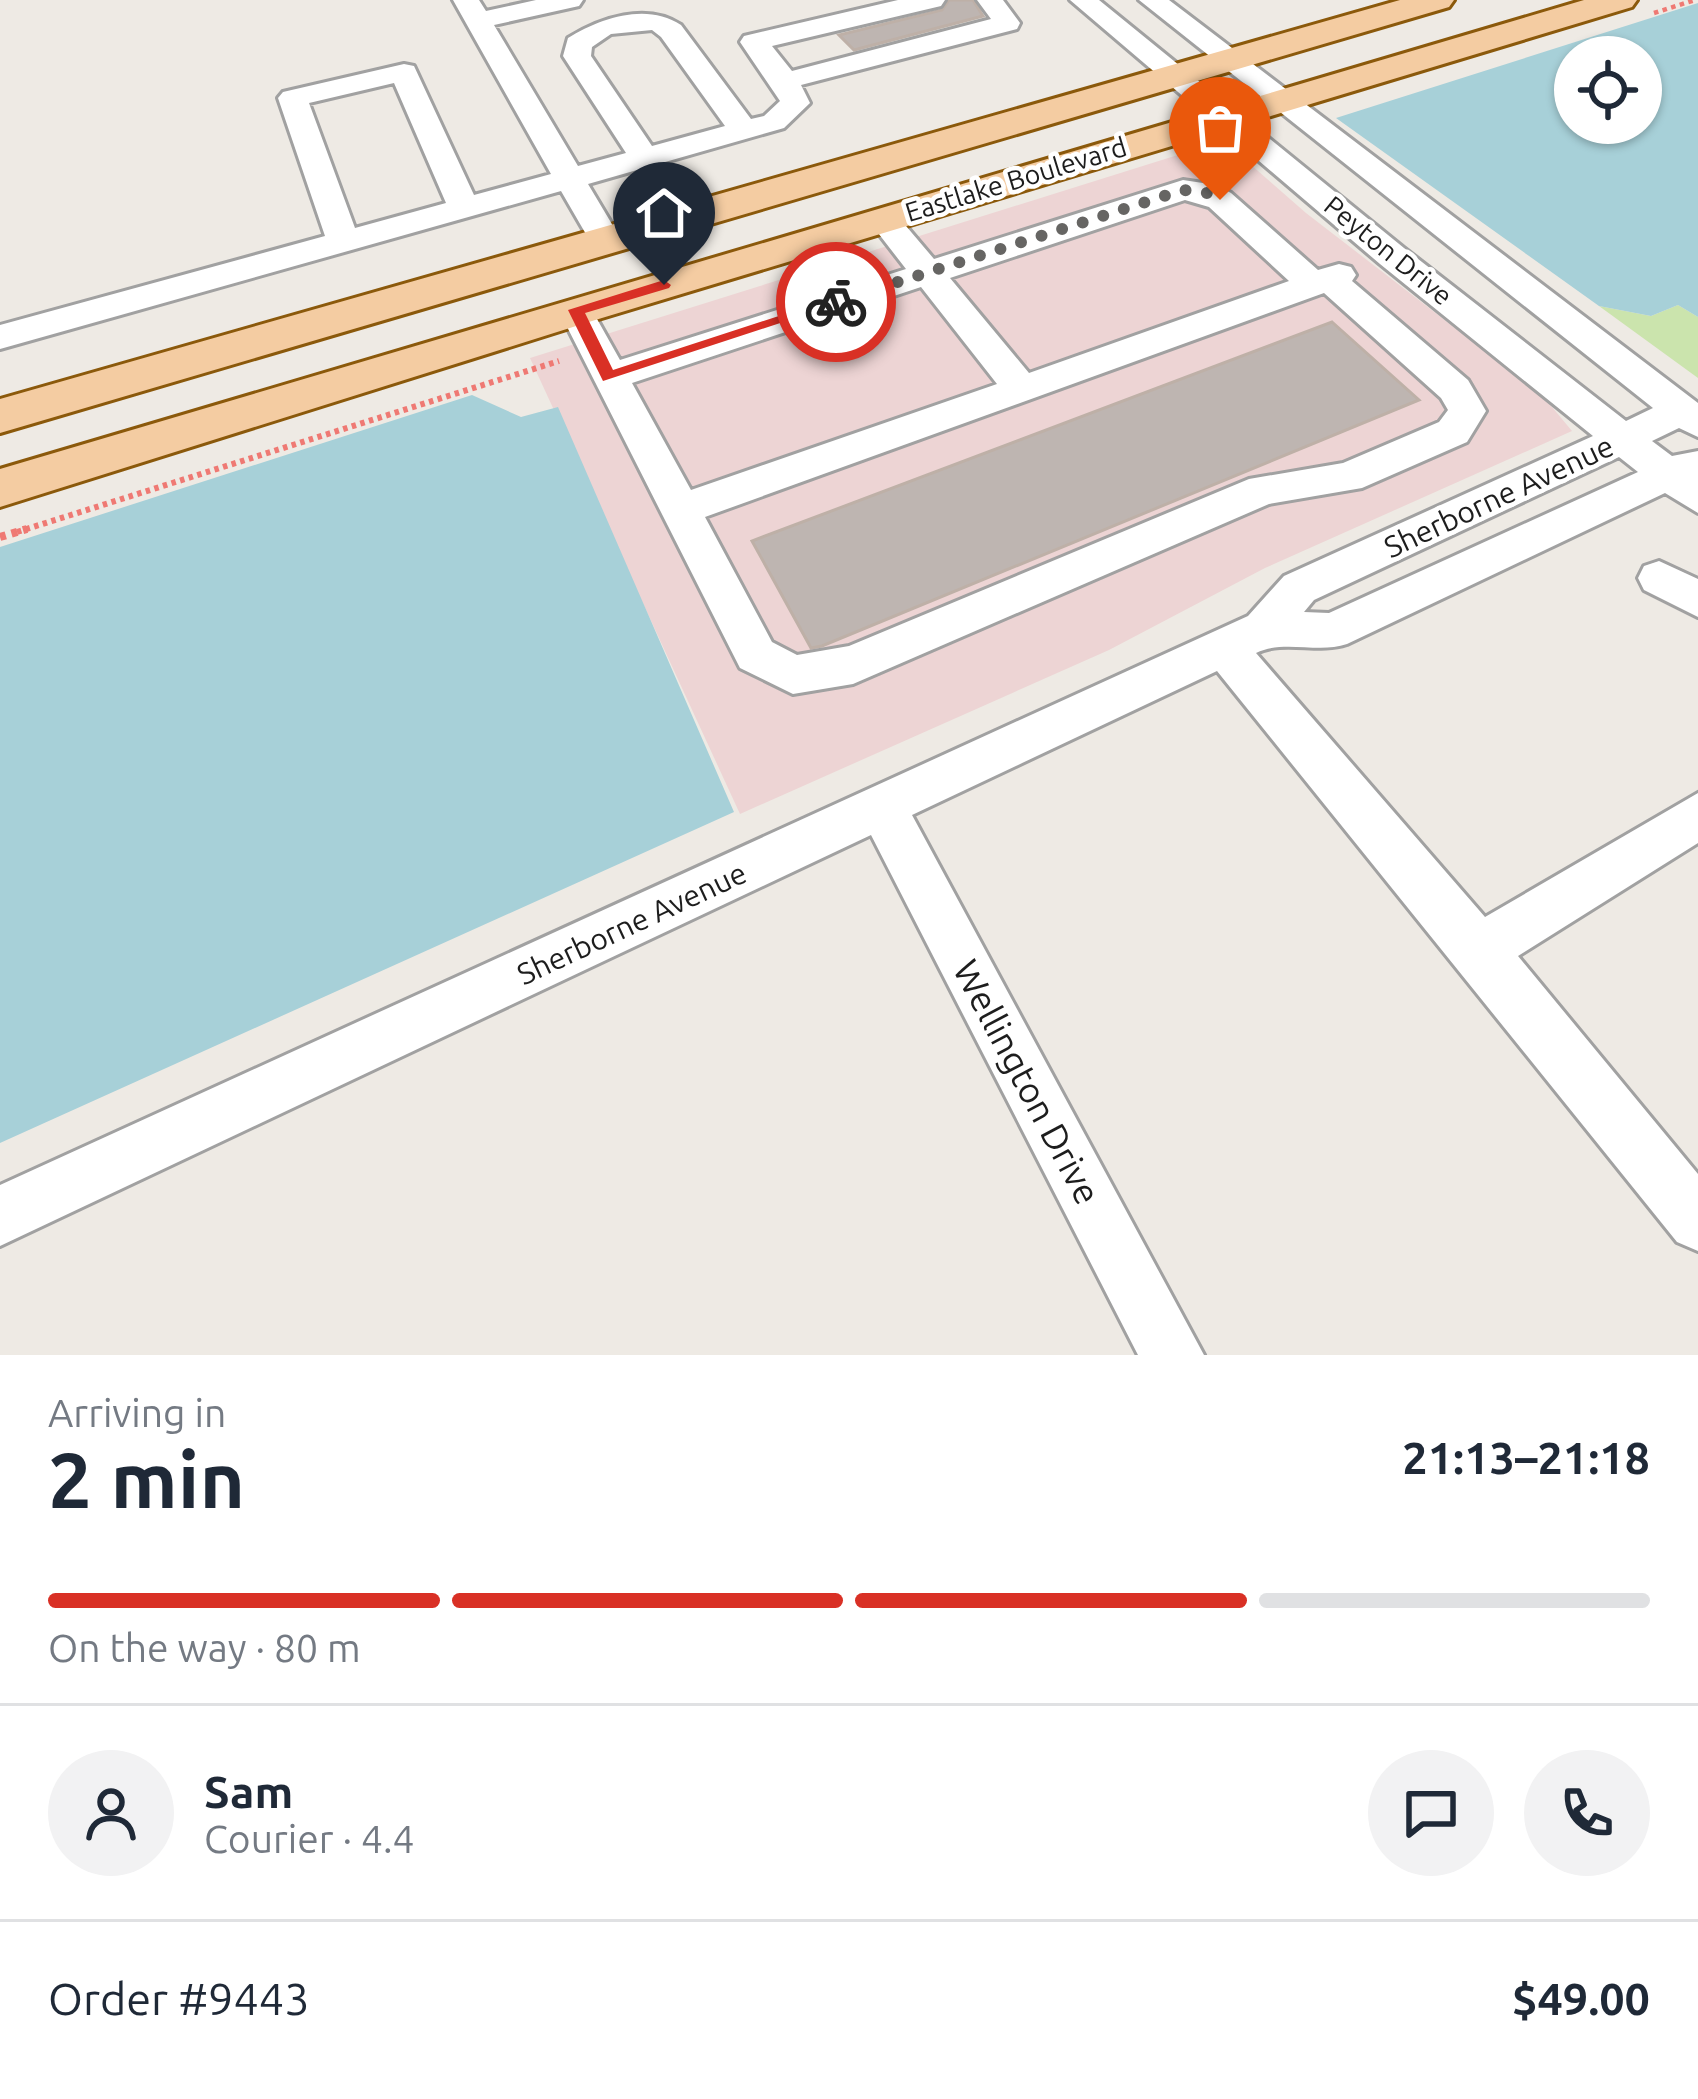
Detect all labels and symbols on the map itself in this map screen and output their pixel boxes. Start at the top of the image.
pin [1169,77,1271,200]
street label: Eastlake Boulevard [901,131,1130,227]
pin [613,162,715,285]
street label: Peyton Drive [1319,190,1458,311]
courier [776,242,896,362]
street label: Sherborne Avenue [1379,428,1619,564]
street label: Sherborne Avenue [512,855,752,991]
street label: Wellington Drive [946,953,1109,1211]

